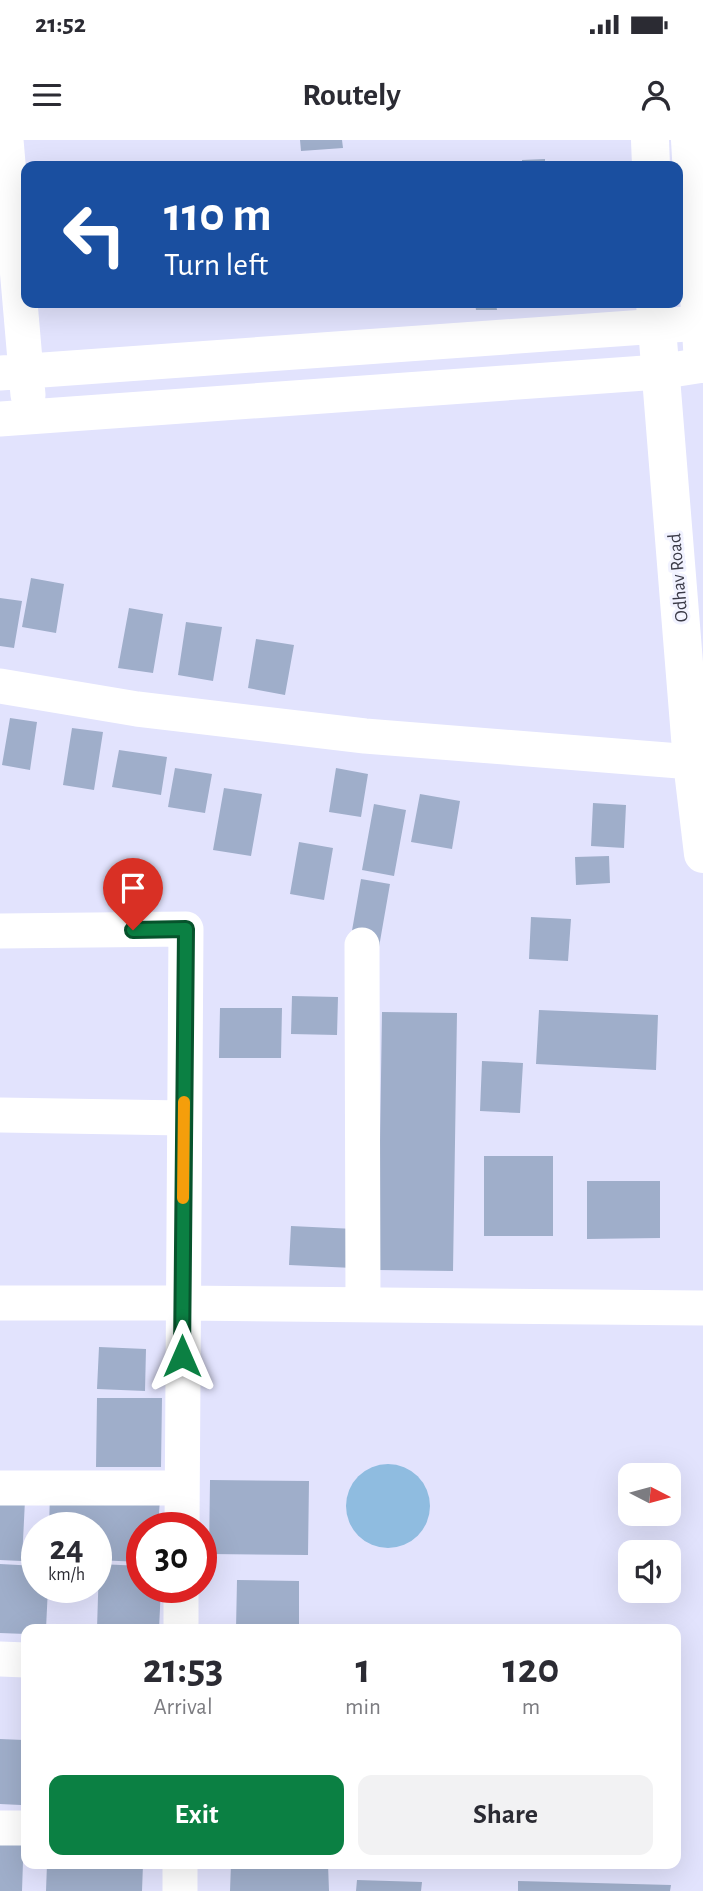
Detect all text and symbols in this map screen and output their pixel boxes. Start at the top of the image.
text: 21:52 [35,11,86,37]
icon: menu [28,76,66,114]
icon: person [637,76,675,114]
text: Routely [302,79,401,111]
icon: left [49,189,140,280]
text: 110 m [164,191,272,240]
text: Turn left [164,249,268,281]
street label: Odhav Road [665,532,692,623]
pin [103,858,163,930]
icon: arrive [114,869,152,907]
position arrow [145,1319,219,1393]
north arrow [618,1463,681,1526]
map controls [618,1463,681,1603]
speed limit sign: 30 [126,1512,217,1603]
text: 24 [49,1531,84,1566]
button: sound [618,1540,681,1603]
text: km/h [48,1566,85,1584]
text: 21:53 [143,1648,223,1690]
text: 1 [355,1648,371,1690]
text: 120 [503,1648,559,1690]
text: Arrival [153,1696,213,1719]
text: min [345,1696,381,1719]
text: m [522,1696,540,1719]
button: Exit [49,1775,344,1855]
button: Share [358,1775,653,1855]

